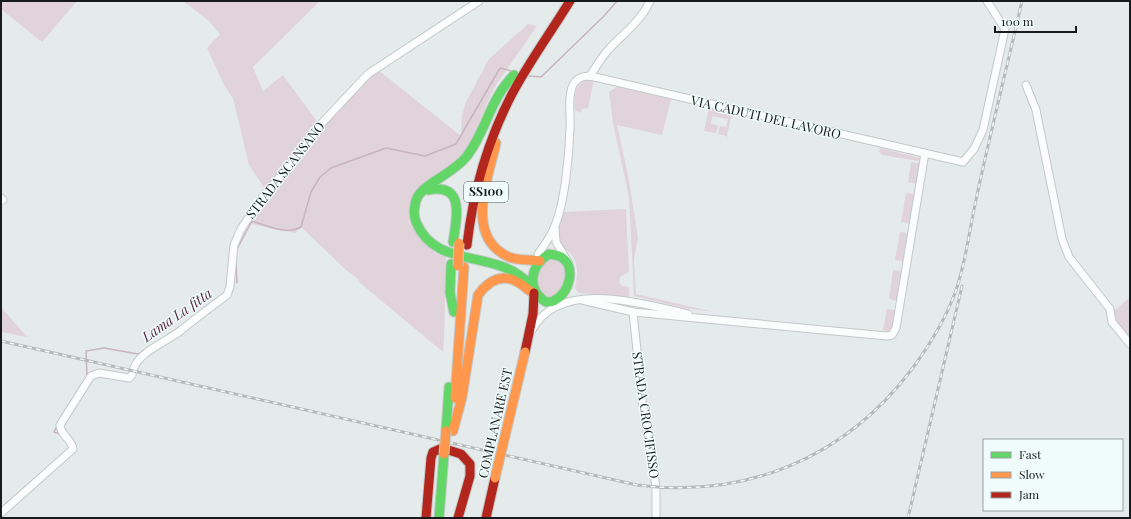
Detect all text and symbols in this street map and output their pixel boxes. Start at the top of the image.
scale bar [995,8,1076,34]
text: 100 m [1001,13,1034,29]
street label: VIA CADUTI DEL LAVORO [688,91,843,142]
street label: STRADA SCANSANO [241,118,328,222]
road number: SS100 [464,182,508,202]
water label: Lama La fitta [137,283,216,346]
street label: STRADA CROCIFISSO [629,350,664,479]
street label: COMPLANARE EST [474,366,515,480]
legend [983,439,1123,511]
text: Fast [1019,446,1042,462]
text: Slow [1019,466,1045,482]
text: Jam [1018,486,1040,502]

